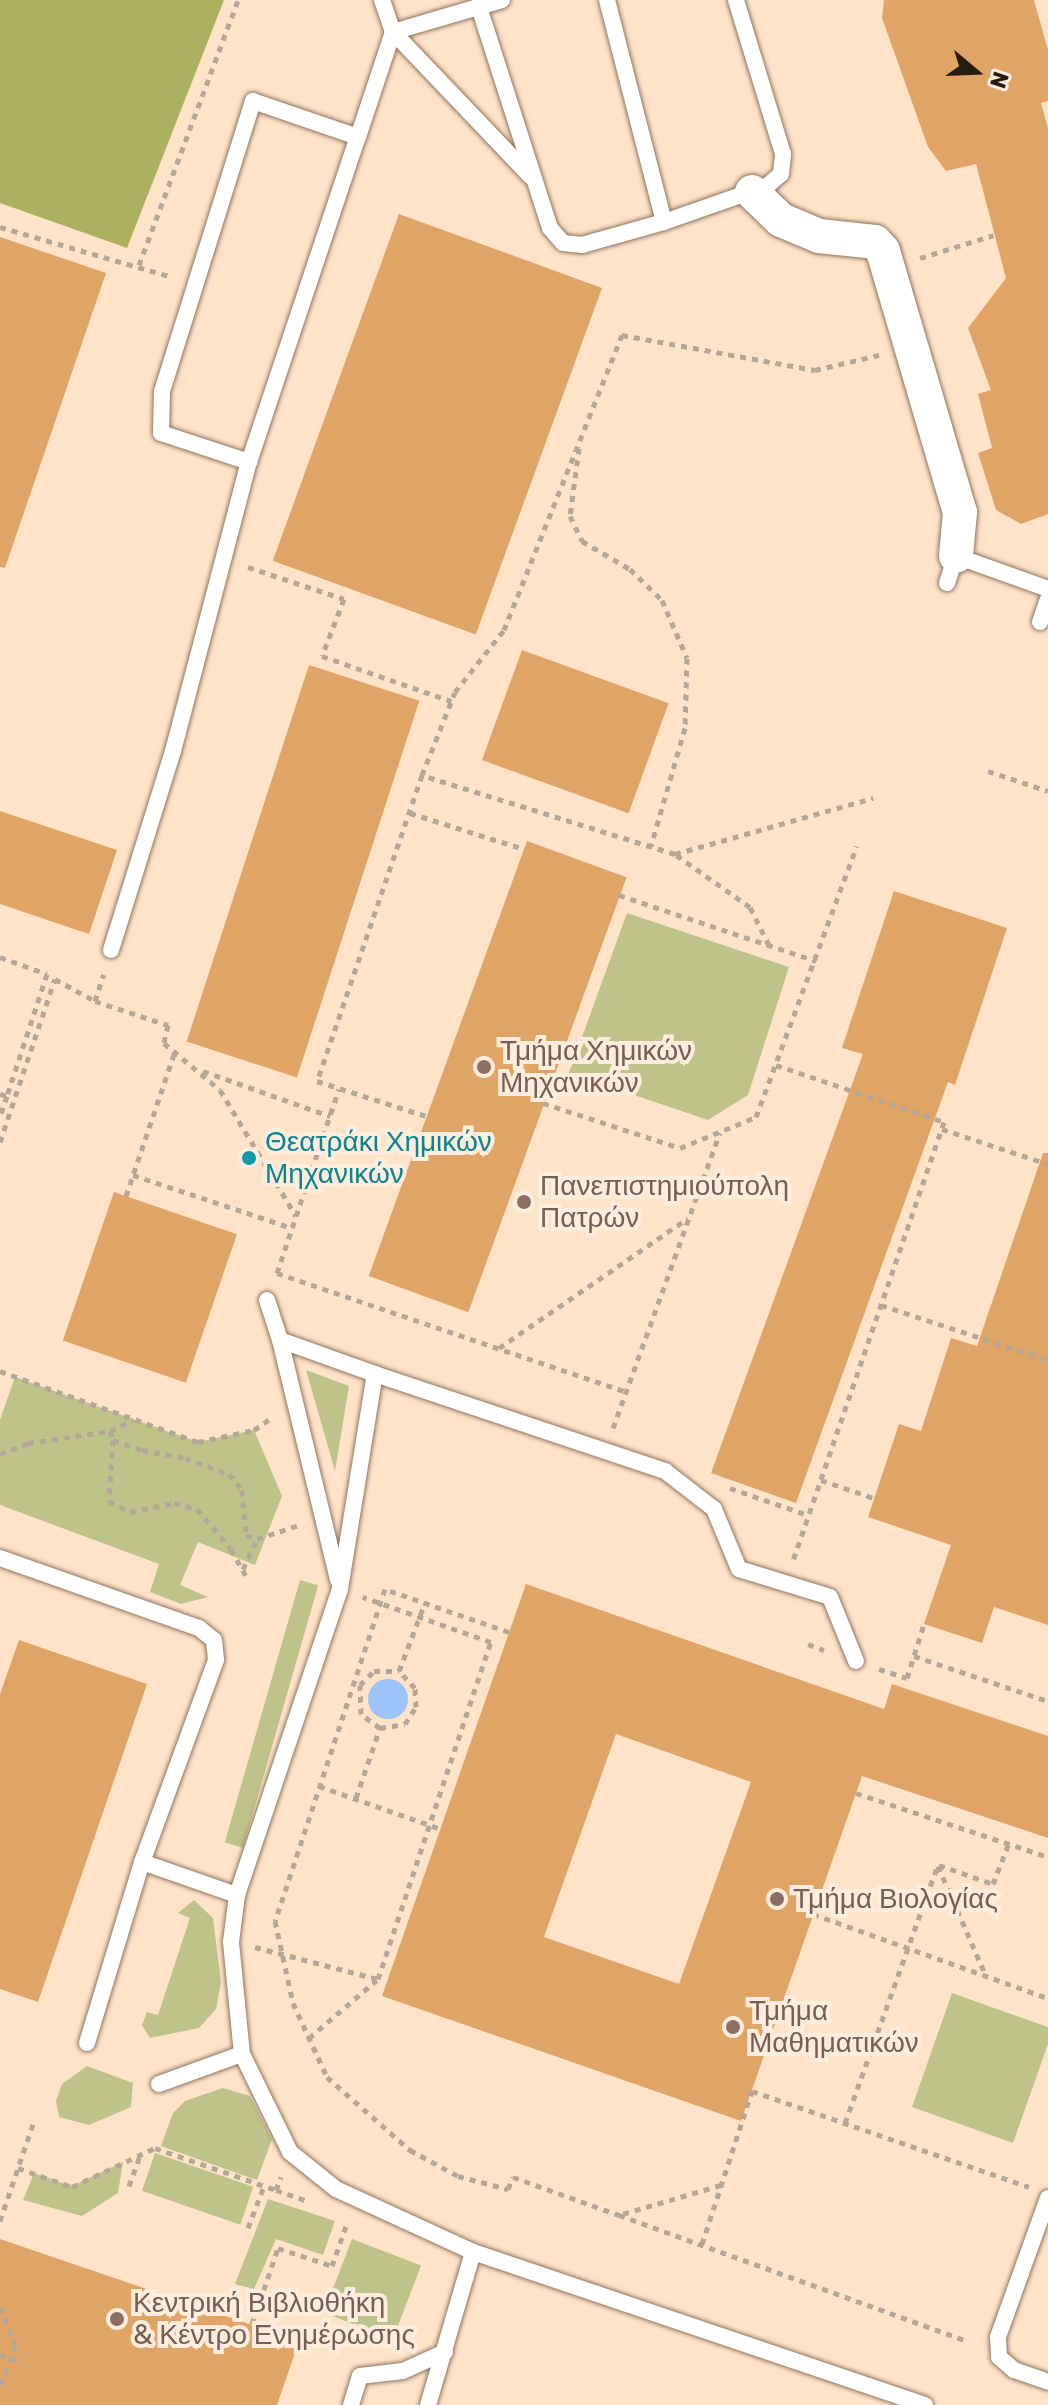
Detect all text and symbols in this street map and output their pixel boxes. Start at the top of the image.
north arrow [936,32,1016,112]
text: N [984,68,1015,92]
place label: Τμήμα Χημικών Μηχανικών [500,1034,692,1100]
marker: Τμήμα Χημικών Μηχανικών [475,1058,493,1076]
place label: Θεατράκι Χημικών Μηχανικών [265,1125,492,1191]
marker: Θεατράκι Χημικών Μηχανικών [240,1149,258,1167]
place label: Πανεπιστημιούπολη Πατρών [540,1169,789,1235]
marker: Πανεπιστημιούπολη Πατρών [515,1193,533,1211]
place label: Τμήμα Βιολογίας [793,1882,998,1916]
marker: Τμήμα Βιολογίας [768,1890,786,1908]
place label: Τμήμα Μαθηματικών [749,1994,919,2060]
marker: Τμήμα Μαθηματικών [724,2018,742,2036]
place label: Κεντρική Βιβλιοθήκη & Κέντρο Ενημέρωσης [133,2286,415,2352]
marker: Κεντρική Βιβλιοθήκη & Κέντρο Ενημέρωσης [108,2310,126,2328]

